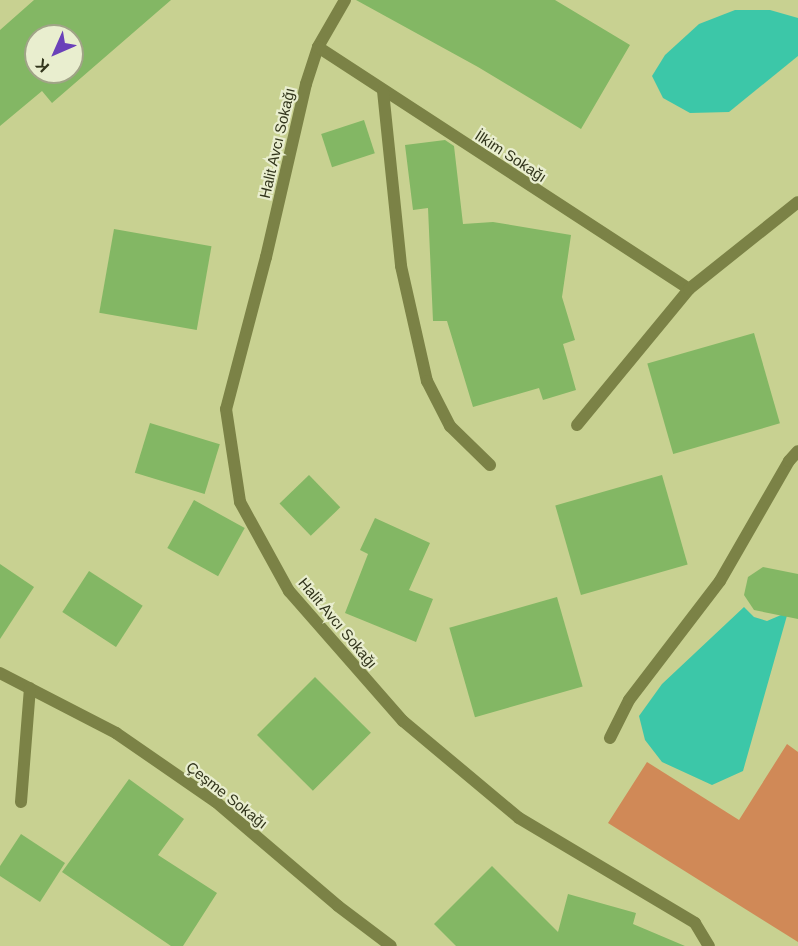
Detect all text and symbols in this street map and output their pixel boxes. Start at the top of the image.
north arrow [24,24,84,84]
text: K [32,56,52,76]
street label: Halit Avcı Sokağı [255,85,299,201]
street label: İlkim Sokağı [472,126,550,186]
street label: Halit Avcı Sokağı [294,574,382,672]
street label: Çeşme Sokağı [183,758,271,832]

